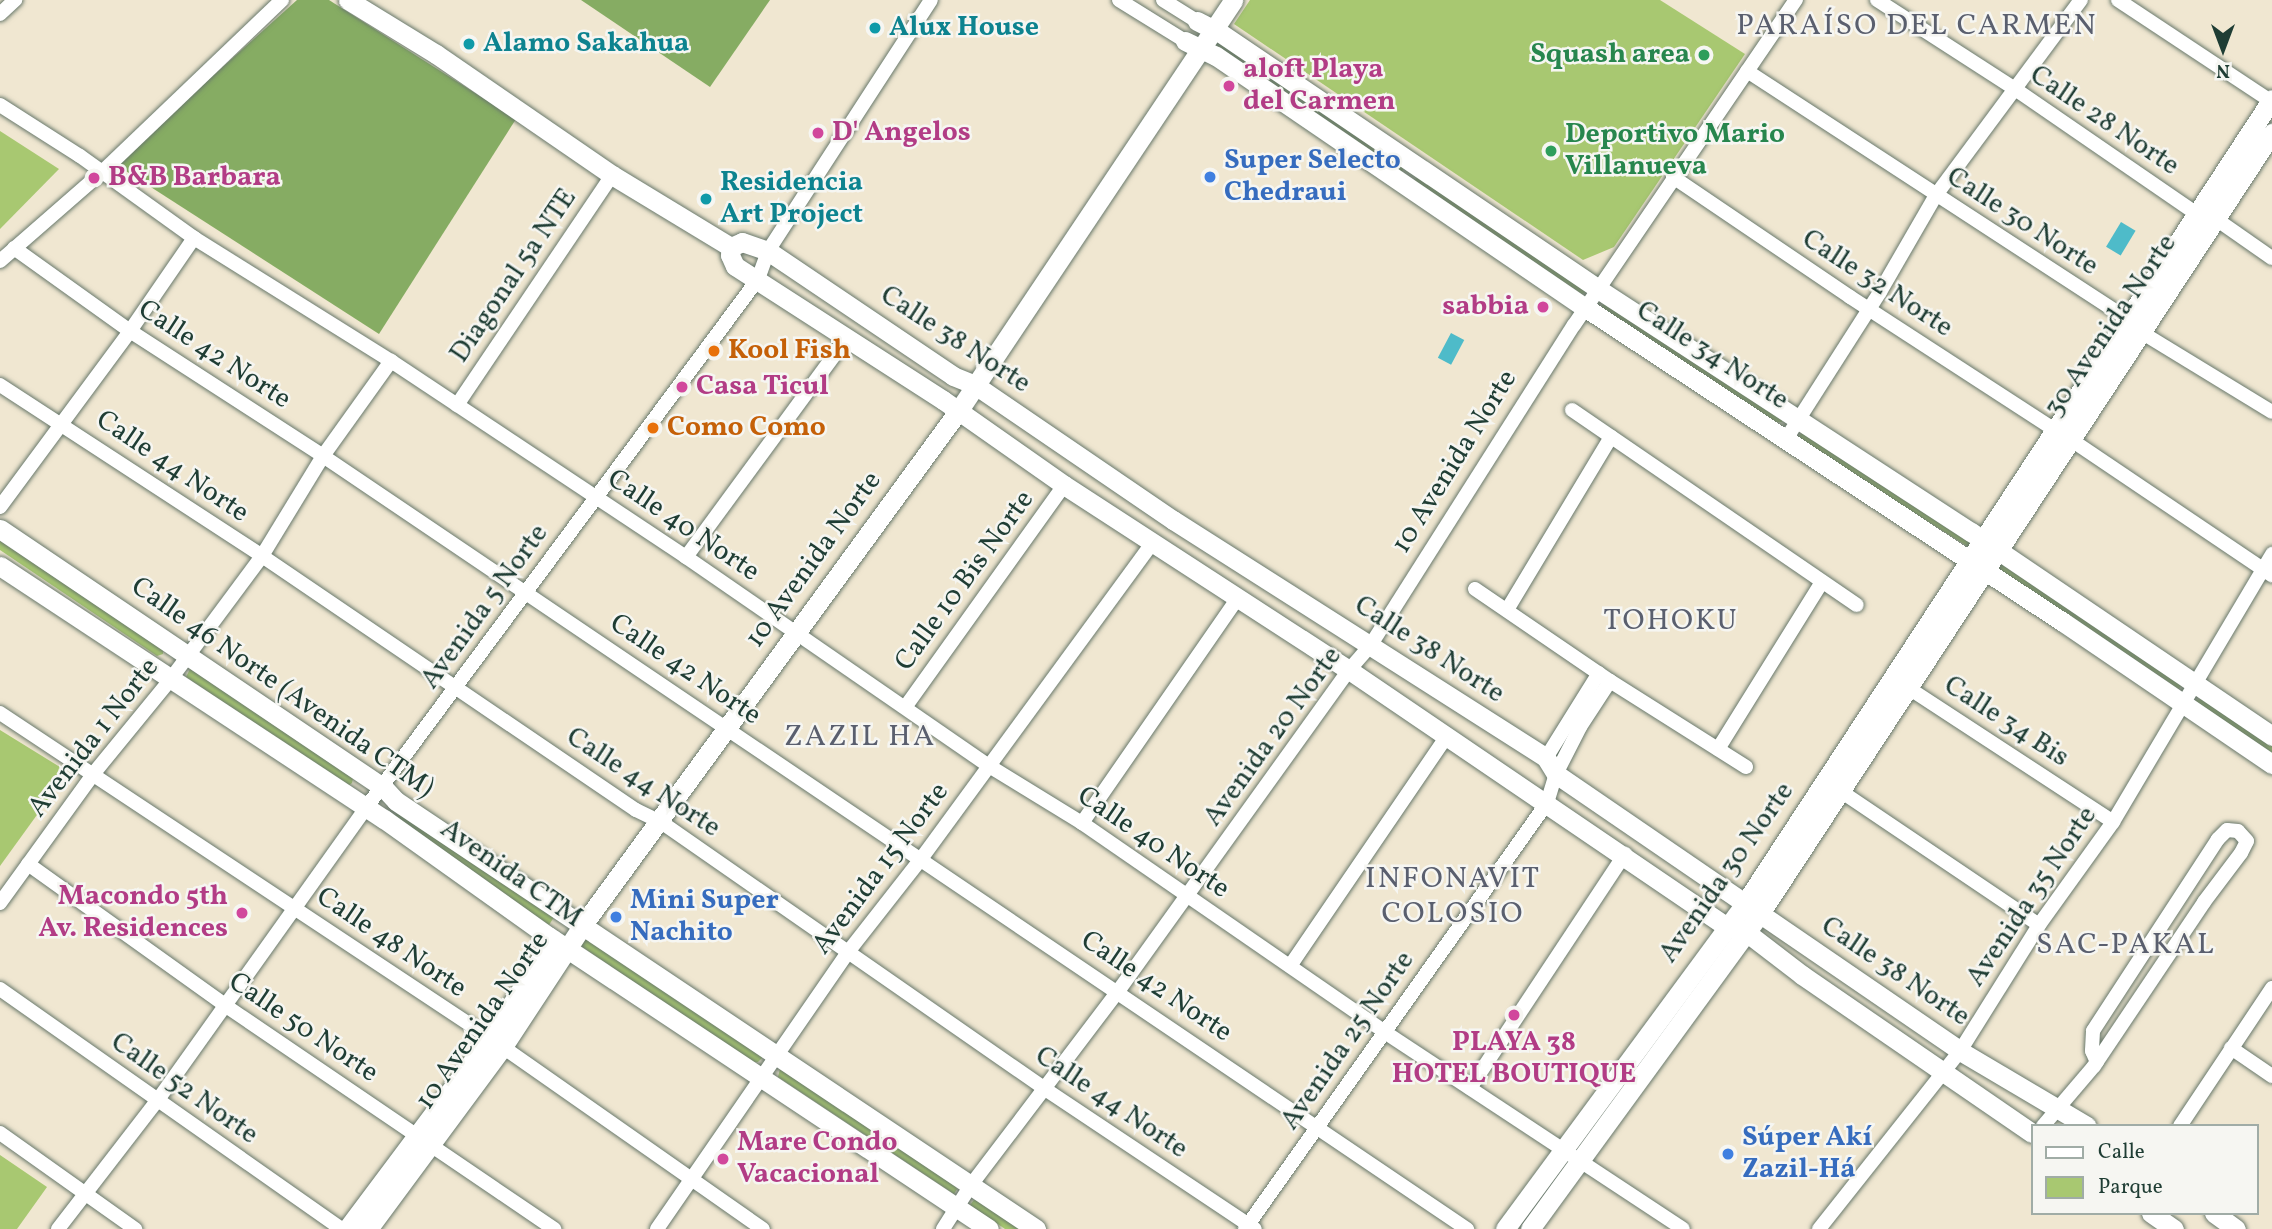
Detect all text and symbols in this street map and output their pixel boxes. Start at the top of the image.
district label: PARAÍSO DEL CARMEN [1739,8,2095,44]
place label: Alux House [889,11,1039,45]
north arrow [2188,14,2258,84]
marker: Alux House [867,20,883,36]
place label: Alamo Sakahua [483,27,689,61]
marker: Alamo Sakahua [461,36,477,52]
place label: Squash area [1530,38,1690,72]
marker: Squash area [1696,47,1712,63]
place label: aloft Playa del Carmen [1243,53,1395,119]
text: N [2216,57,2230,83]
street label: Calle 28 Norte [2023,59,2185,183]
marker: aloft Playa del Carmen [1221,78,1237,94]
place label: D' Angelos [832,116,971,150]
place label: Deportivo Mario Villanueva [1565,118,1785,184]
marker: D' Angelos [810,125,826,141]
marker: Deportivo Mario Villanueva [1543,143,1559,159]
place label: Super Selecto Chedraui [1224,144,1401,210]
street label: Calle 30 Norte [1940,160,2104,284]
place label: B&B Barbara [108,161,281,195]
place label: Residencia Art Project [720,166,863,232]
marker: Super Selecto Chedraui [1202,169,1218,185]
marker: B&B Barbara [86,170,102,186]
street label: Diagonal 5a NTE [443,182,585,370]
marker: Residencia Art Project [698,191,714,207]
street label: Calle 32 Norte [1795,223,1959,345]
street label: 30 Avenida Norte [2038,228,2184,424]
street label: Calle 38 Norte [874,279,1036,401]
place label: sabbia [1442,290,1529,324]
street label: Calle 42 Norte [131,293,297,417]
street label: Calle 34 Norte [1630,294,1794,418]
marker: sabbia [1535,299,1551,315]
place label: Kool Fish [728,334,851,368]
marker: Kool Fish [706,343,722,359]
street label: 10 Avenida Norte [1385,364,1525,560]
place label: Casa Ticul [696,370,829,404]
marker: Casa Ticul [674,379,690,395]
street label: Calle 44 Norte [89,404,255,530]
place label: Como Como [667,411,826,445]
marker: Como Como [645,420,661,436]
street label: Calle 40 Norte [600,463,766,589]
street label: 10 Avenida Norte [739,465,889,655]
street label: Calle 10 Bis Norte [888,484,1042,678]
street label: Avenida 5 Norte [414,518,556,696]
street label: Calle 46 Norte (Avenida CTM) [124,570,440,806]
street label: Calle 38 Norte [1348,589,1510,711]
district label: TOHOKU [1604,603,1738,639]
street label: Calle 42 Norte [603,607,767,733]
street label: Avenida 20 Norte [1197,641,1349,833]
street label: Avenida 1 Norte [21,652,167,824]
street label: Calle 34 Bis [1937,669,2075,775]
district label: ZAZIL HA [785,719,935,755]
street label: Calle 44 Norte [560,721,726,845]
street label: Avenida 15 Norte [805,776,957,962]
street label: Avenida 30 Norte [1652,776,1802,970]
street label: Calle 40 Norte [1070,780,1236,906]
street label: Avenida 35 Norte [1959,801,2105,993]
street label: Avenida CTM [433,813,589,935]
district label: INFONAVIT COLOSIO [1366,861,1540,931]
place label: Macondo 5th Av. Residences [38,880,228,946]
street label: Calle 48 Norte [309,880,473,1006]
place label: Mini Super Nachito [630,884,779,950]
marker: Macondo 5th Av. Residences [234,905,250,921]
marker: Mini Super Nachito [608,909,624,925]
street label: Calle 38 Norte [1814,910,1976,1034]
street label: Calle 42 Norte [1074,924,1238,1050]
street label: 10 Avenida Norte [409,925,557,1117]
district label: SAC-PAKAL [2037,927,2215,963]
street label: Avenida 25 Norte [1274,945,1422,1137]
street label: Calle 50 Norte [222,966,384,1090]
marker: PLAYA 38 HOTEL BOUTIQUE [1506,1007,1522,1023]
street label: Calle 52 Norte [104,1026,264,1152]
place label: PLAYA 38 HOTEL BOUTIQUE [1392,1026,1636,1092]
street label: Calle 44 Norte [1028,1040,1194,1166]
place label: Súper Akí Zazil-Há [1742,1121,1872,1187]
legend [2030,1124,2258,1215]
place label: Mare Condo Vacacional [737,1126,897,1192]
text: Calle [2098,1138,2145,1167]
marker: Súper Akí Zazil-Há [1720,1146,1736,1162]
marker: Mare Condo Vacacional [715,1151,731,1167]
text: Parque [2098,1173,2163,1202]

